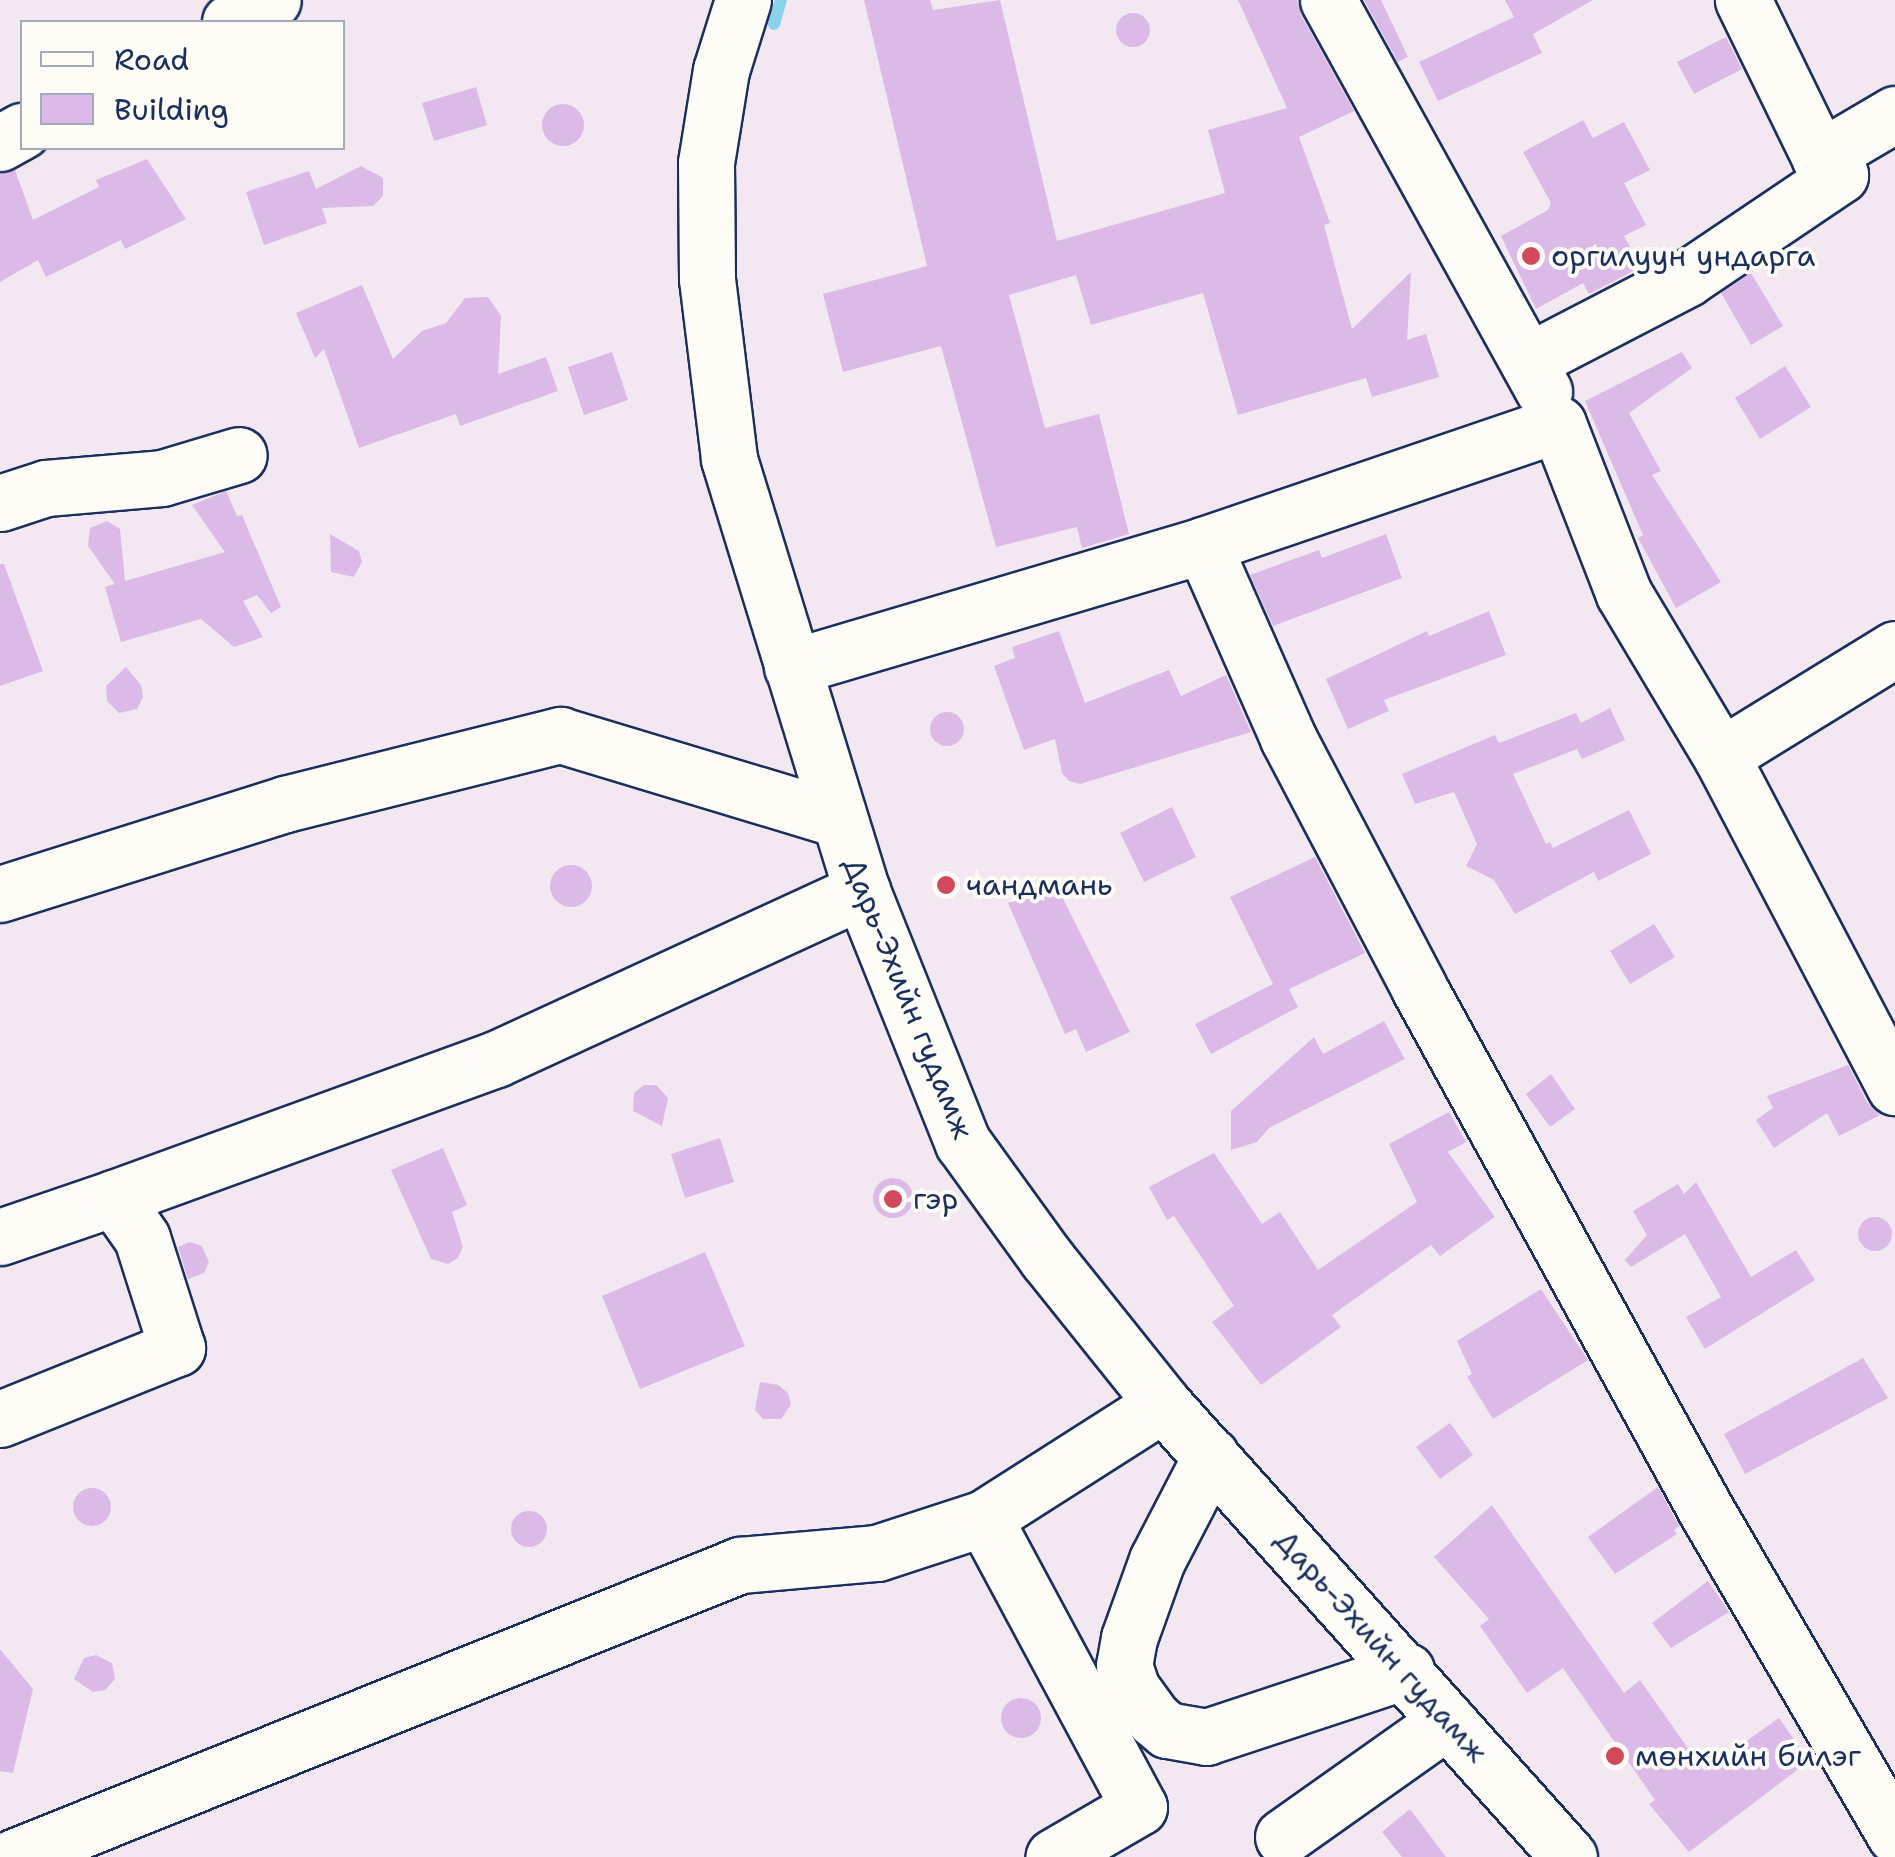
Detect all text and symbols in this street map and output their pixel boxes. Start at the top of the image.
legend [20,20,345,150]
text: Road [114,39,189,80]
text: Building [114,89,229,130]
place label: оргилуун ундарга [1551,238,1815,274]
marker: оргилуун ундарга [1520,245,1542,267]
street label: Дарь-Эхийн гудамж [835,852,981,1144]
place label: чандмань [966,867,1112,903]
marker: чандмань [935,874,957,896]
place label: гэр [913,1181,958,1217]
marker: гэр [882,1188,904,1210]
street label: Дарь-Эхийн гудамж [1267,1522,1495,1770]
place label: мөнхийн билэг [1635,1738,1861,1774]
marker: мөнхийн билэг [1604,1745,1626,1767]

